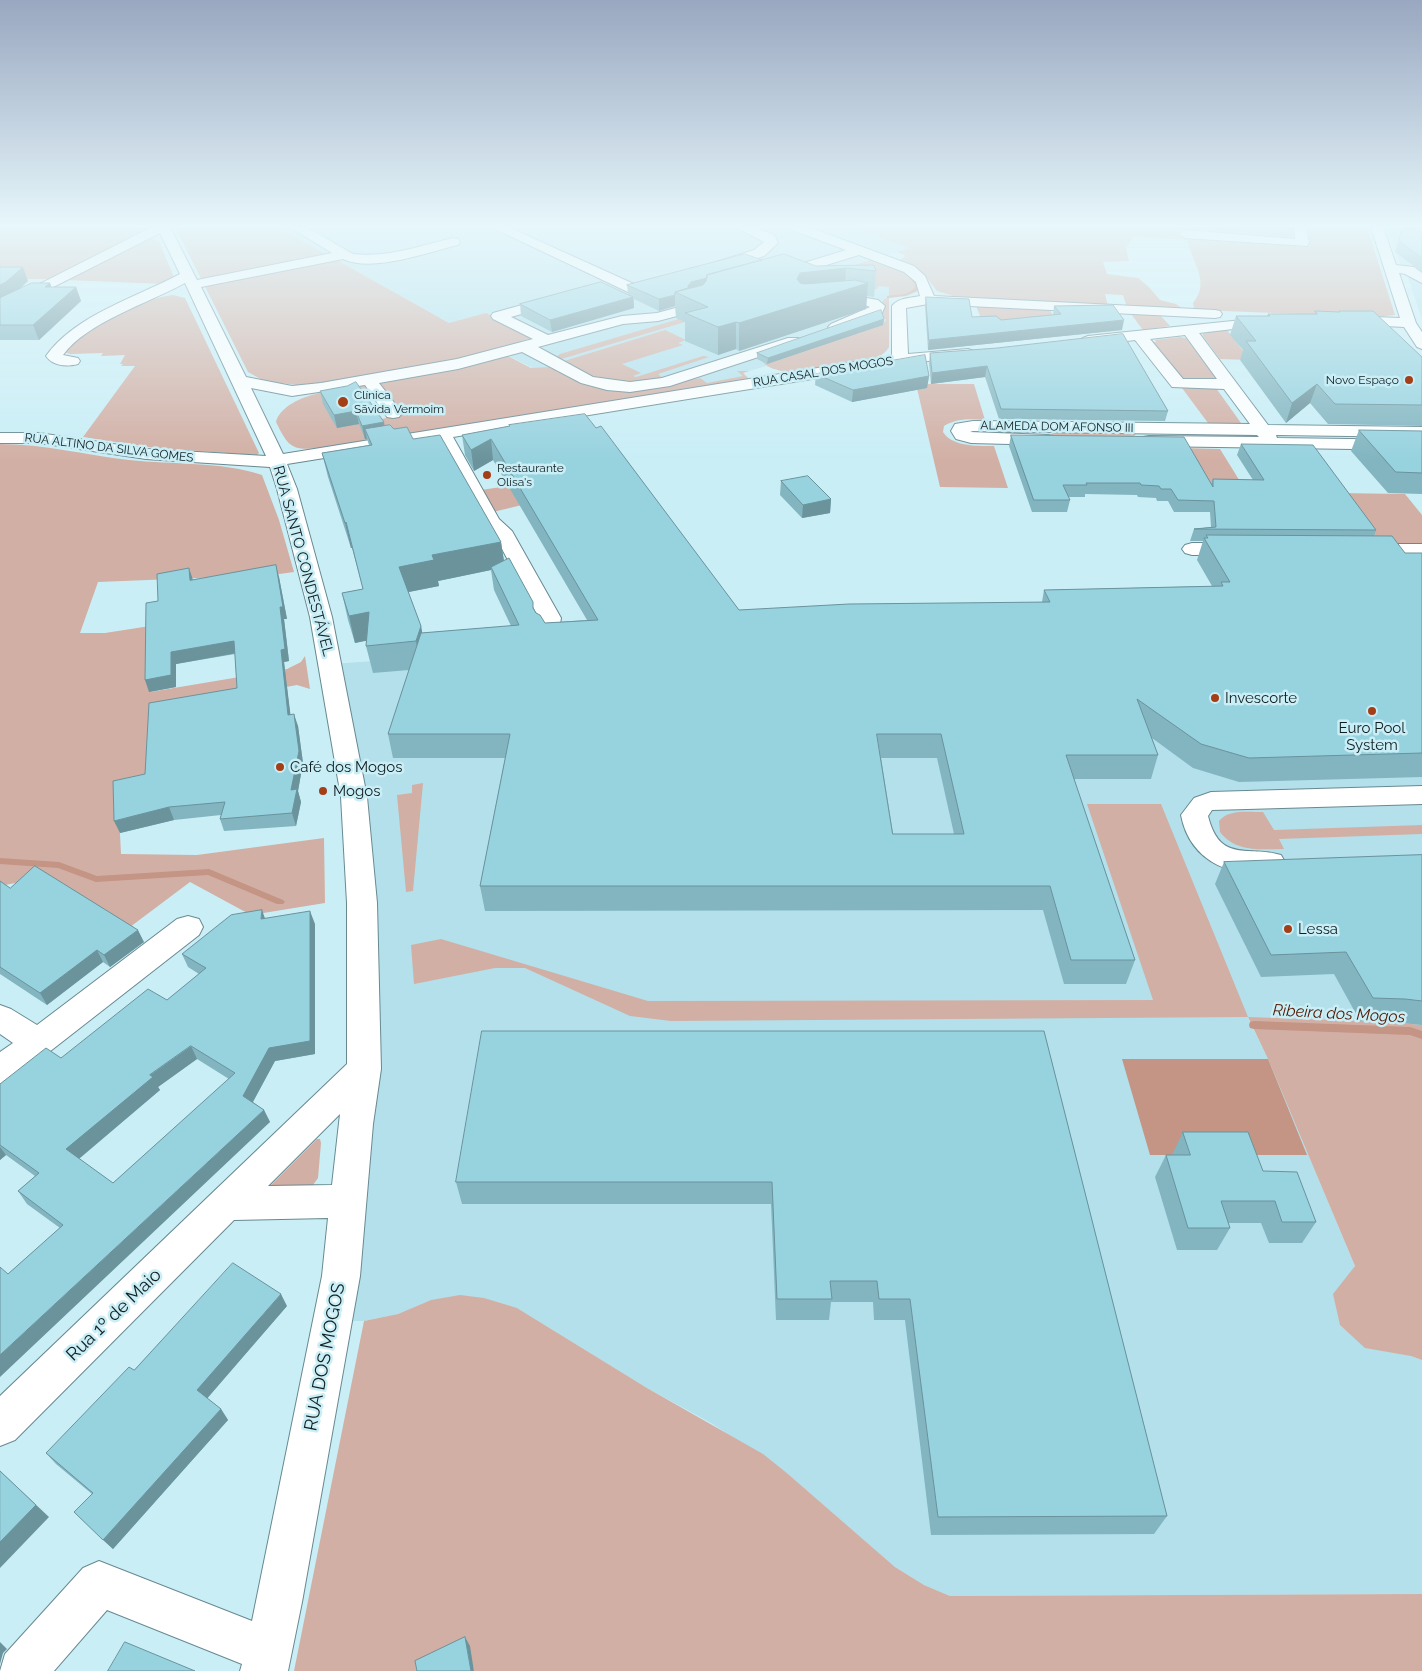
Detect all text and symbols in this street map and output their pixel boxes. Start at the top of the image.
street label: RUA CASAL DOS MOGOS [752,354,894,390]
place label: Novo Espaço [1326,373,1399,387]
marker: Novo Espaço [1403,374,1415,386]
place label: Clínica Sãvida Vermoim [354,388,444,416]
marker: Clínica Sãvida Vermoim [336,395,350,409]
street label: ALAMEDA DOM AFONSO III [980,418,1134,436]
street label: RUA ALTINO DA SILVA GOMES [24,431,194,465]
place label: Restaurante Olisa's [497,461,564,489]
street label: RUA SANTO CONDESTÁVEL [269,464,337,658]
marker: Restaurante Olisa's [481,469,493,481]
place label: Invescorte [1225,689,1297,707]
marker: Invescorte [1209,692,1221,704]
marker: Euro Pool System [1366,705,1378,717]
place label: Euro Pool System [1339,719,1405,754]
place label: Café dos Mogos [290,758,402,776]
marker: Café dos Mogos [274,761,286,773]
place label: Mogos [333,782,380,800]
marker: Mogos [317,785,329,797]
place label: Lessa [1298,920,1338,938]
marker: Lessa [1282,923,1294,935]
water label: Ribeira dos Mogos [1272,1001,1406,1027]
street label: Rua 1º de Maio [62,1264,166,1366]
street label: RUA DOS MOGOS [300,1281,350,1433]

